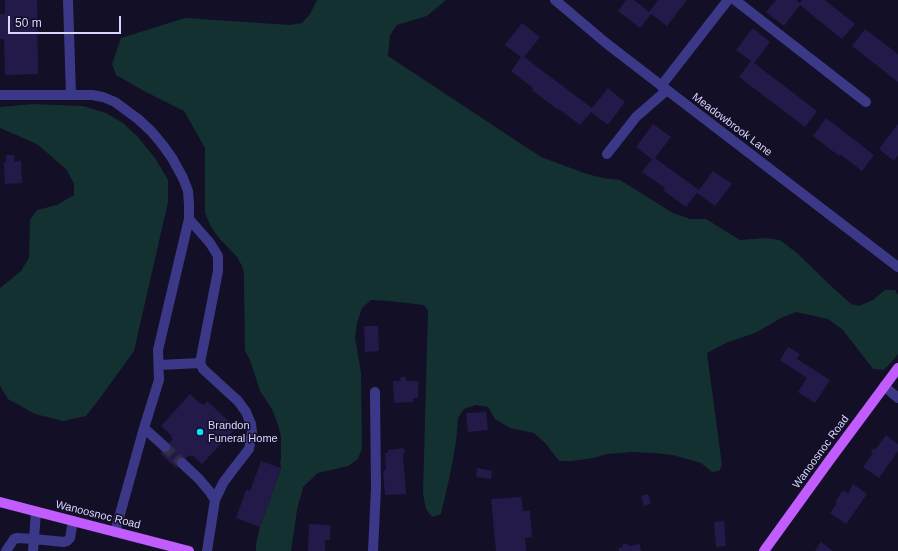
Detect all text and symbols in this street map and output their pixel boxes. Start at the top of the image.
scale bar [10,8,123,34]
text: 50 m [15,16,42,30]
street label: Meadowbrook Lane [689,91,775,159]
street label: Wanoosnoc Road [790,413,852,491]
place label: Brandon Funeral Home [208,419,278,445]
marker: Brandon Funeral Home [195,427,205,437]
street label: Wanoosnoc Road [54,498,142,532]

